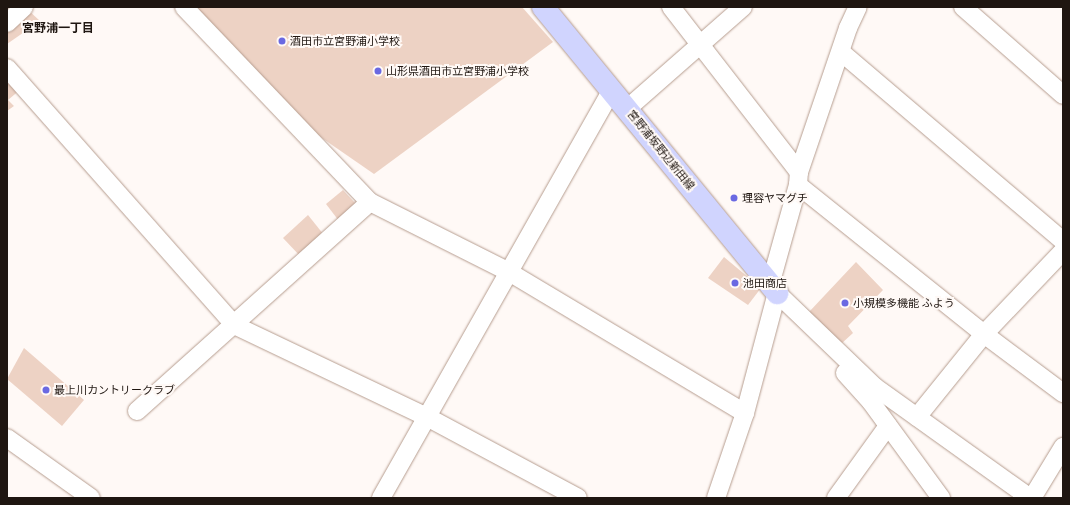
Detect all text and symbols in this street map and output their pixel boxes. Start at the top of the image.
district label: 宮野浦一丁目 [22,21,94,35]
place label: 酒田市立宮野浦小学校 [290,34,400,48]
marker: 酒田市立宮野浦小学校 [277,36,287,46]
place label: 山形県酒田市立宮野浦小学校 [386,64,529,78]
marker: 山形県酒田市立宮野浦小学校 [373,66,383,76]
street label: 宮野浦坂野辺新田線 [625,107,697,193]
place label: 理容ヤマグチ [742,191,808,205]
marker: 理容ヤマグチ [729,193,739,203]
place label: 池田商店 [743,276,787,290]
marker: 池田商店 [730,278,740,288]
place label: 小規模多機能 ふよう [853,296,955,310]
marker: 小規模多機能 ふよう [840,298,850,308]
place label: 最上川カントリークラブ [54,383,175,397]
marker: 最上川カントリークラブ [41,385,51,395]

